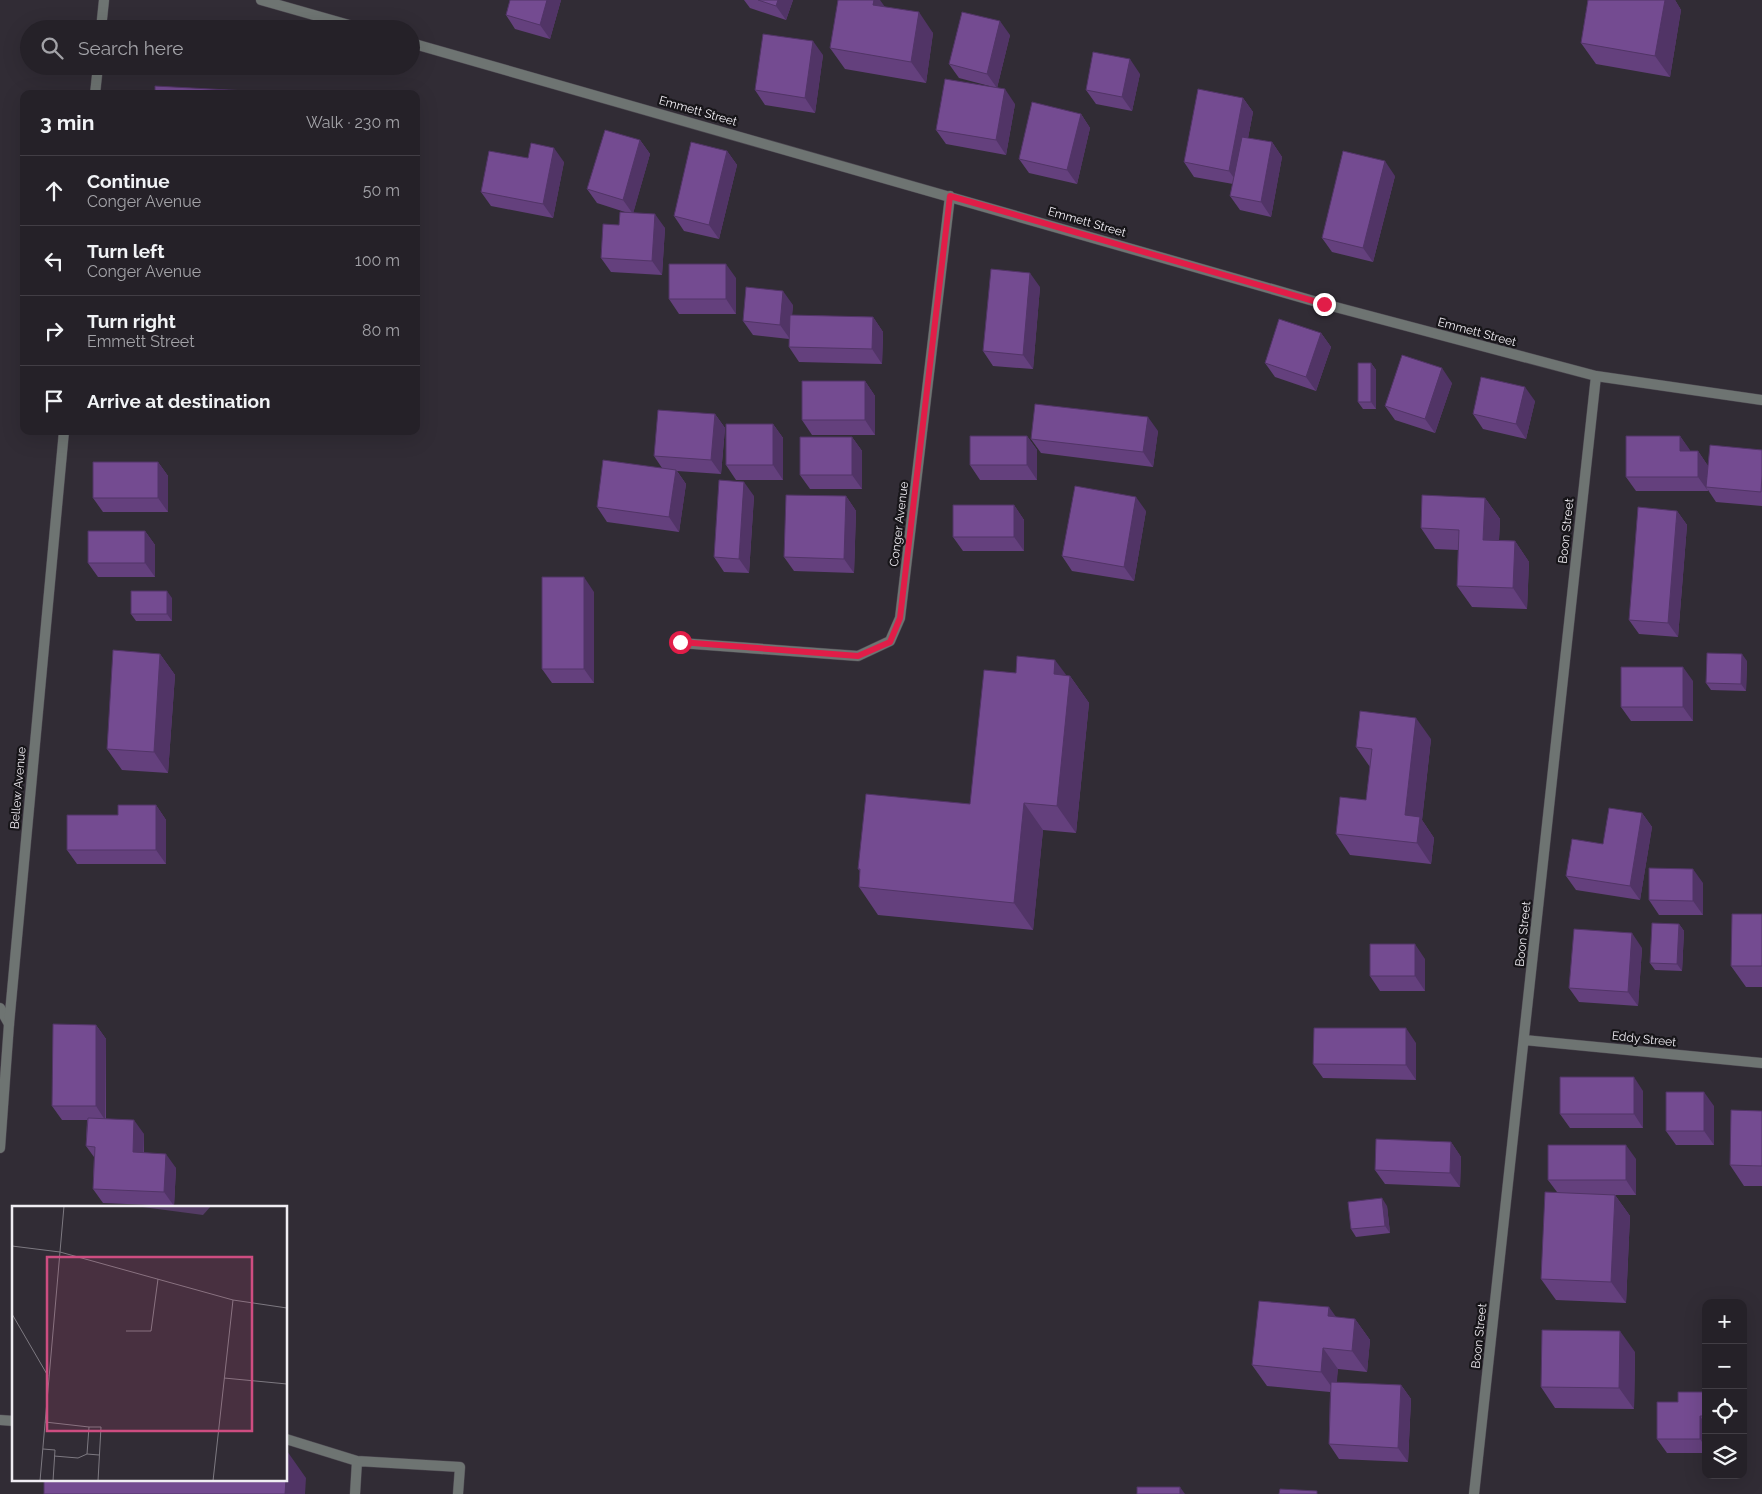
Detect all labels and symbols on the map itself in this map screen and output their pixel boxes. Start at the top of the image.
street label: Emmett Street [657,93,739,129]
street label: Emmett Street [1046,204,1128,240]
route end [1313,293,1336,316]
street label: Emmett Street [1436,315,1518,349]
street label: Conger Avenue [887,481,911,567]
street label: Boon Street [1556,498,1576,564]
route start [669,631,692,654]
street label: Bellew Avenue [7,746,29,830]
street label: Boon Street [1513,901,1533,967]
street label: Eddy Street [1611,1029,1677,1049]
inset map [12,1206,288,1482]
street label: Boon Street [1469,1303,1489,1369]

